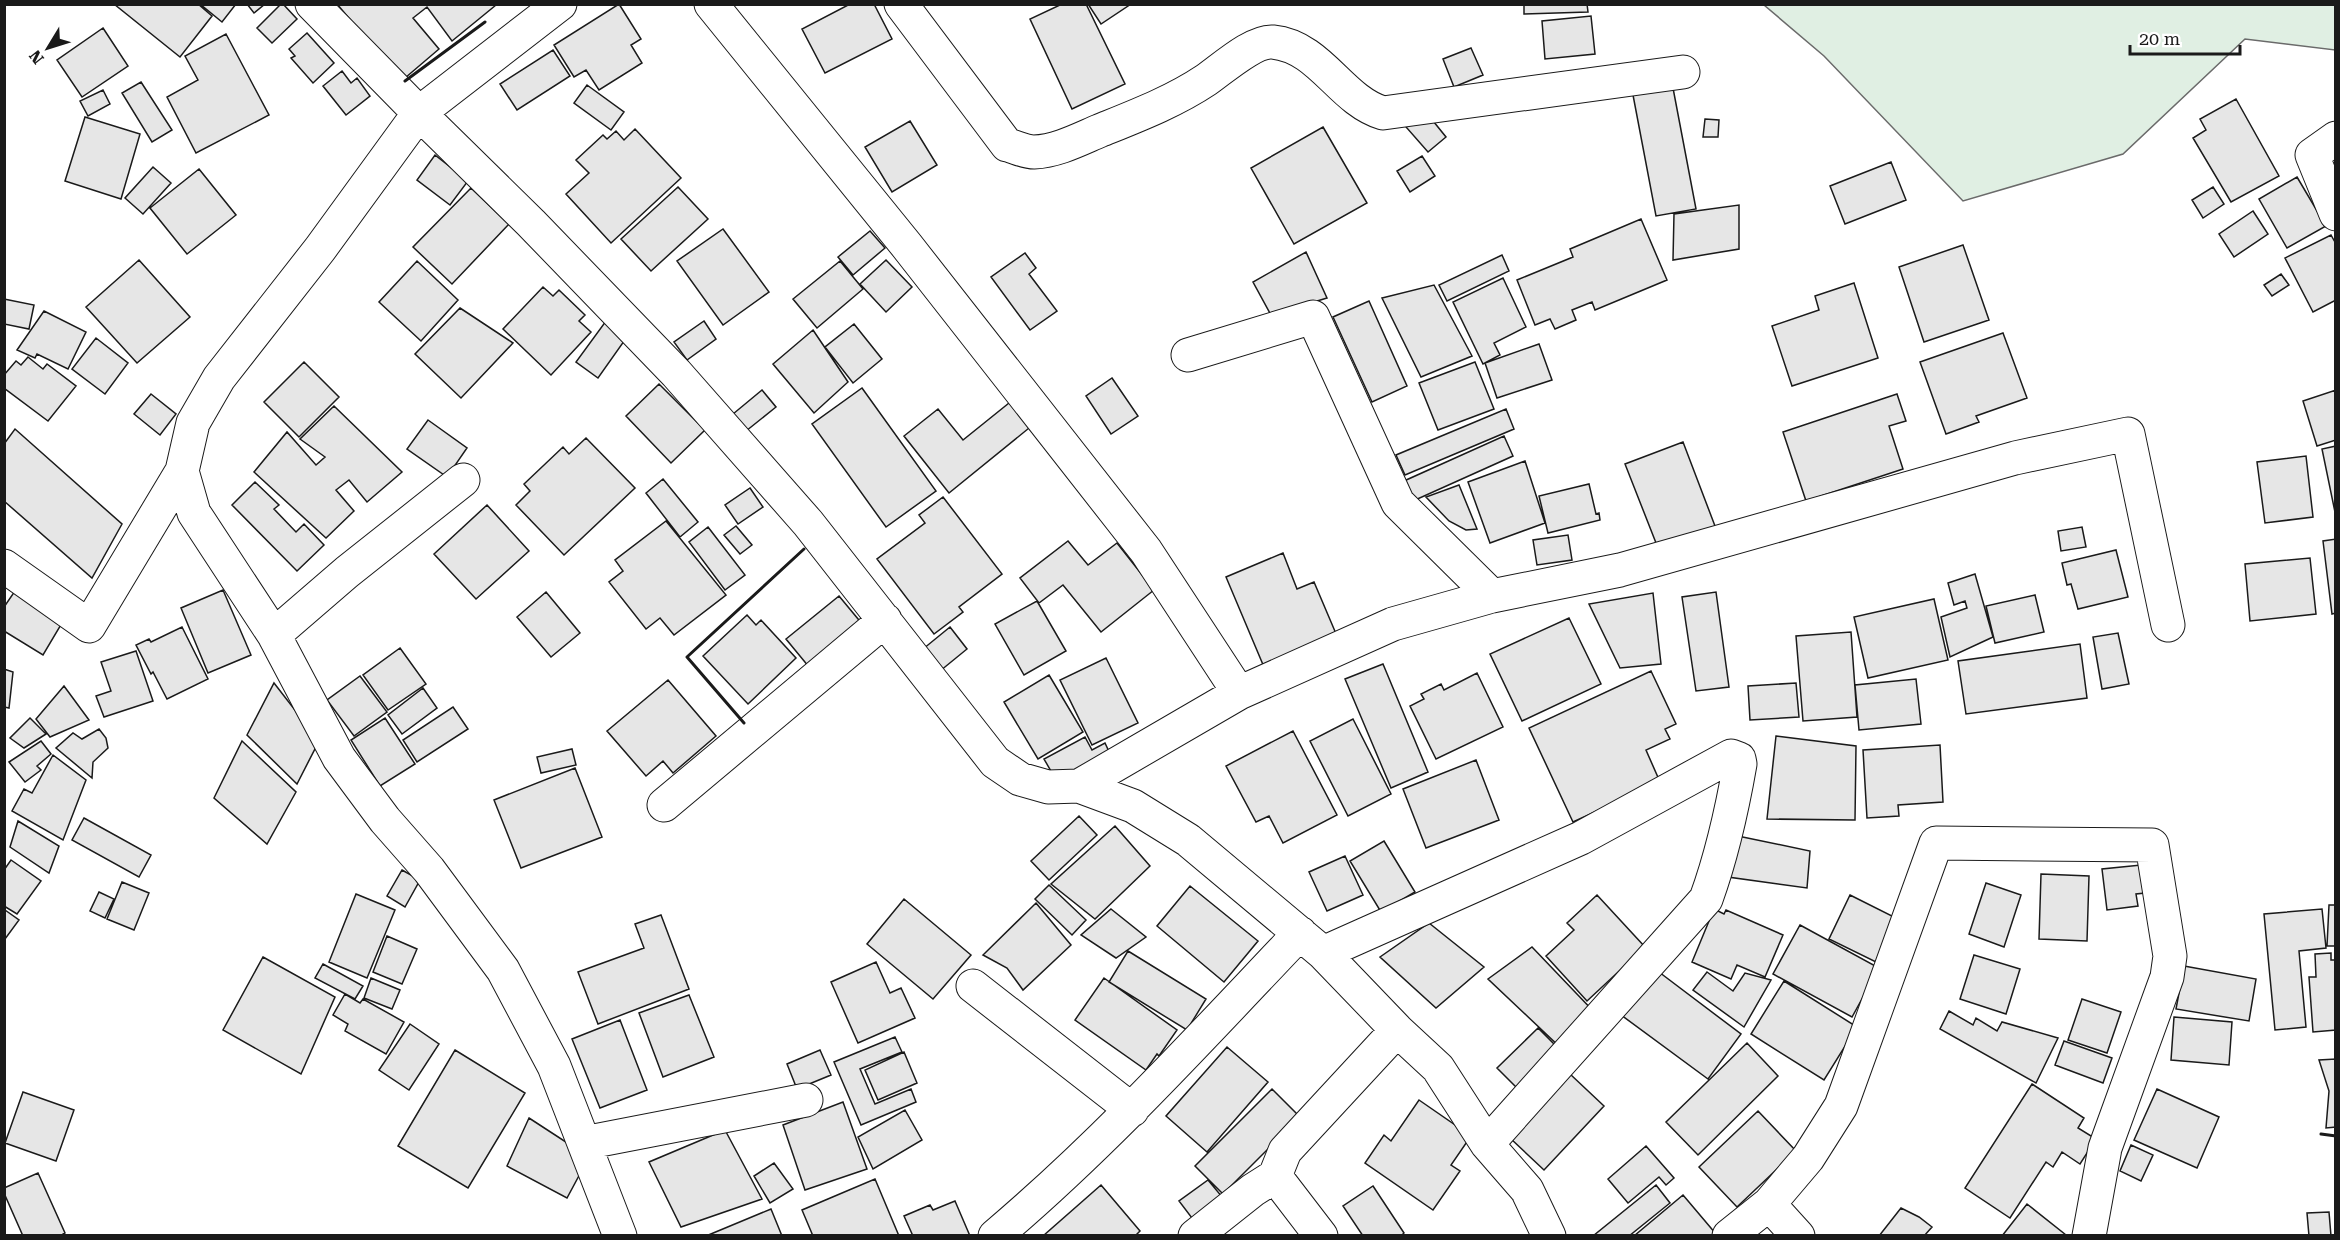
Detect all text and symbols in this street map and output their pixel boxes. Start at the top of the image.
north arrow [18,18,78,78]
scale bar [2130,18,2240,56]
text: 20 m [2139,28,2180,49]
text: N [25,46,48,68]

